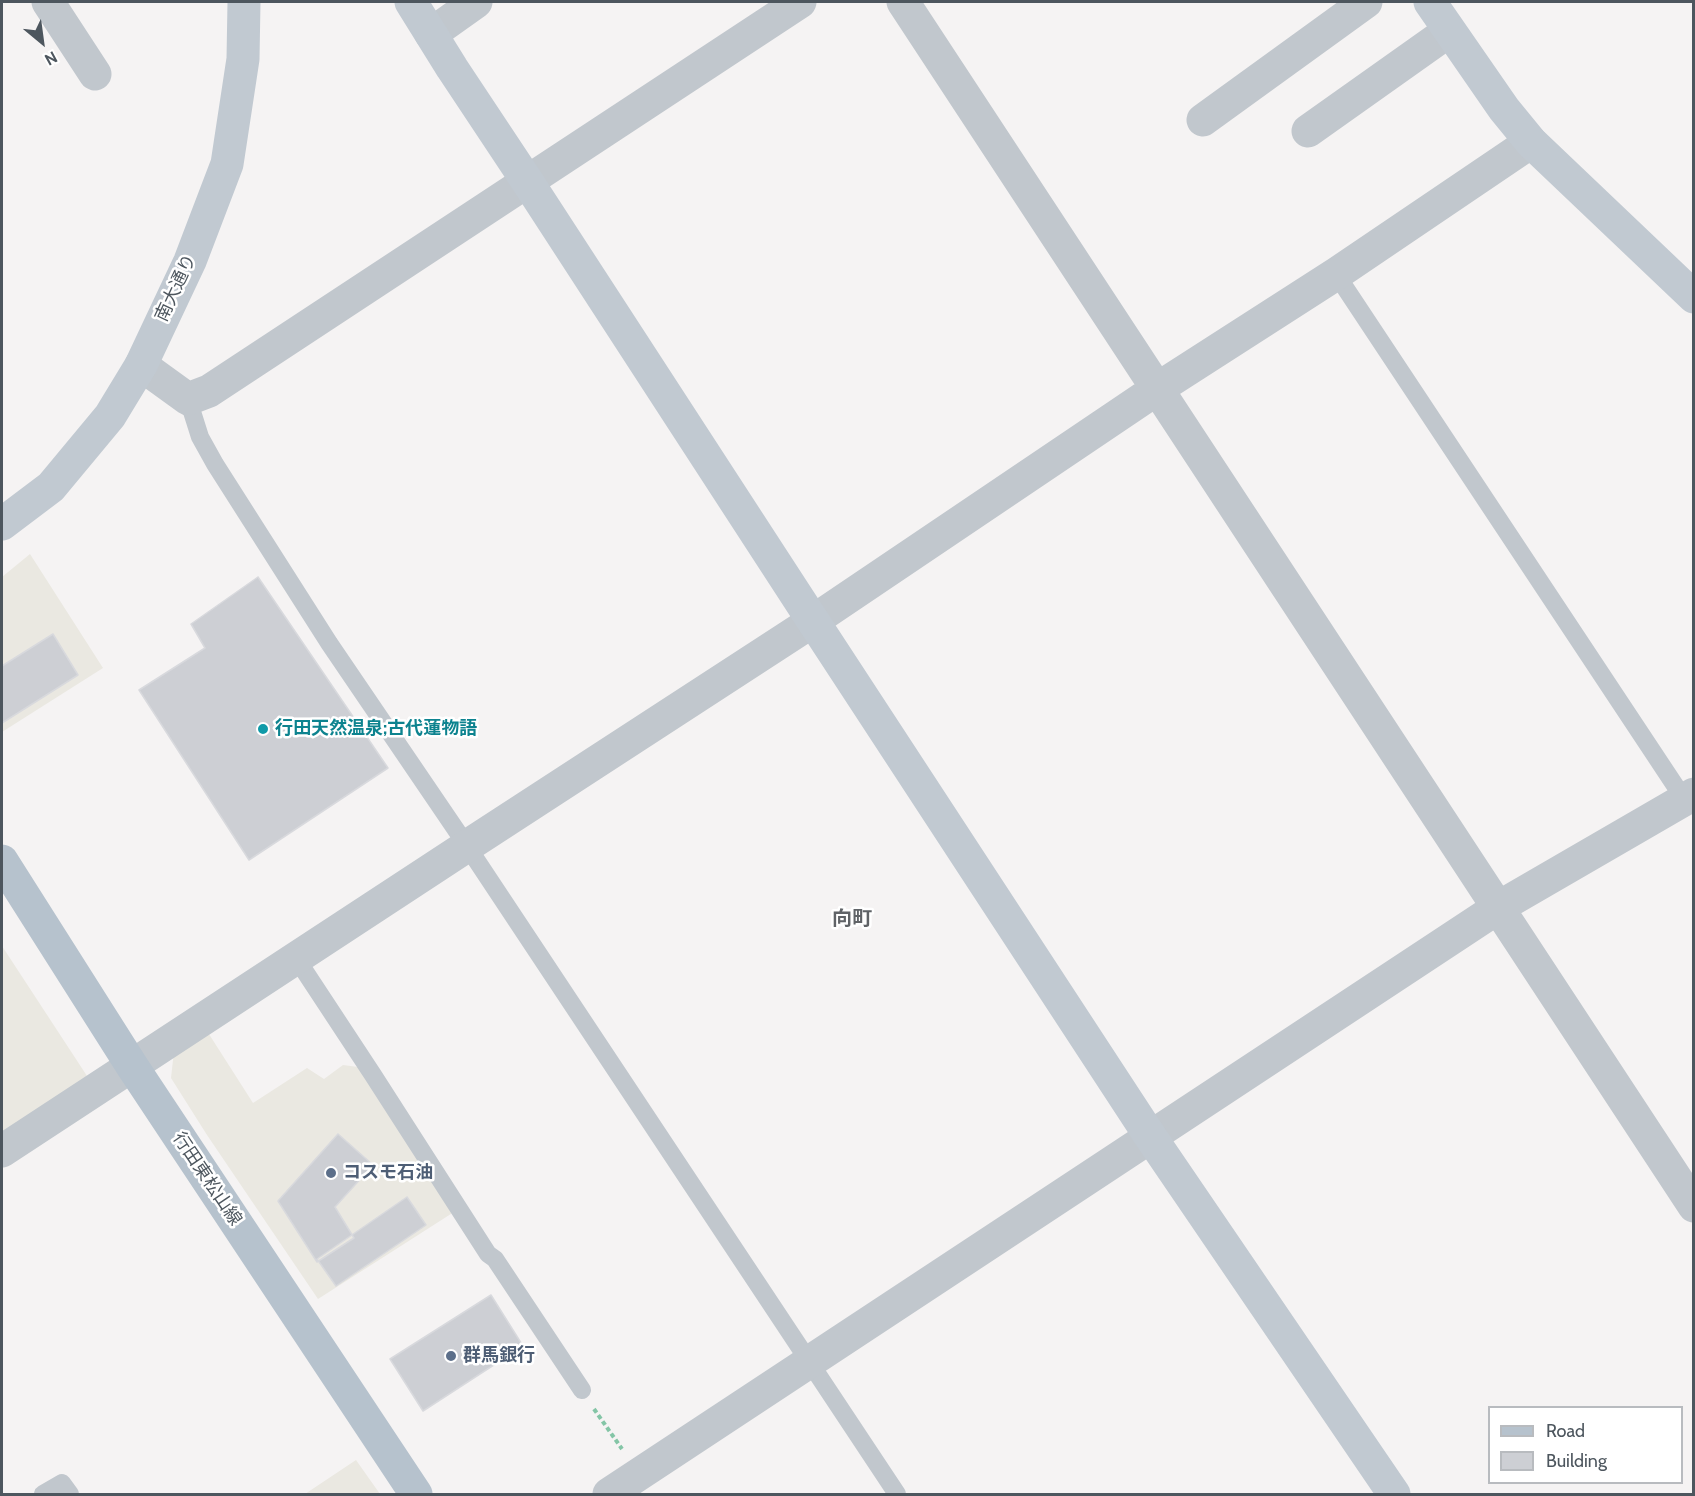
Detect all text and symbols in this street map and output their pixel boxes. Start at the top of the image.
north arrow [12,12,72,72]
text: N [41,47,61,69]
street label: 南大通り [151,251,201,325]
place label: 行田天然温泉;古代蓮物語 [275,718,477,740]
marker: 行田天然温泉;古代蓮物語 [256,722,270,736]
district label: 向町 [832,907,872,931]
street label: 行田東松山線 [168,1128,246,1230]
place label: コスモ石油 [343,1162,433,1184]
marker: コスモ石油 [324,1166,338,1180]
place label: 群馬銀行 [463,1345,535,1367]
marker: 群馬銀行 [444,1349,458,1363]
legend [1488,1406,1683,1484]
text: Road [1546,1420,1585,1442]
text: Building [1546,1450,1607,1472]

